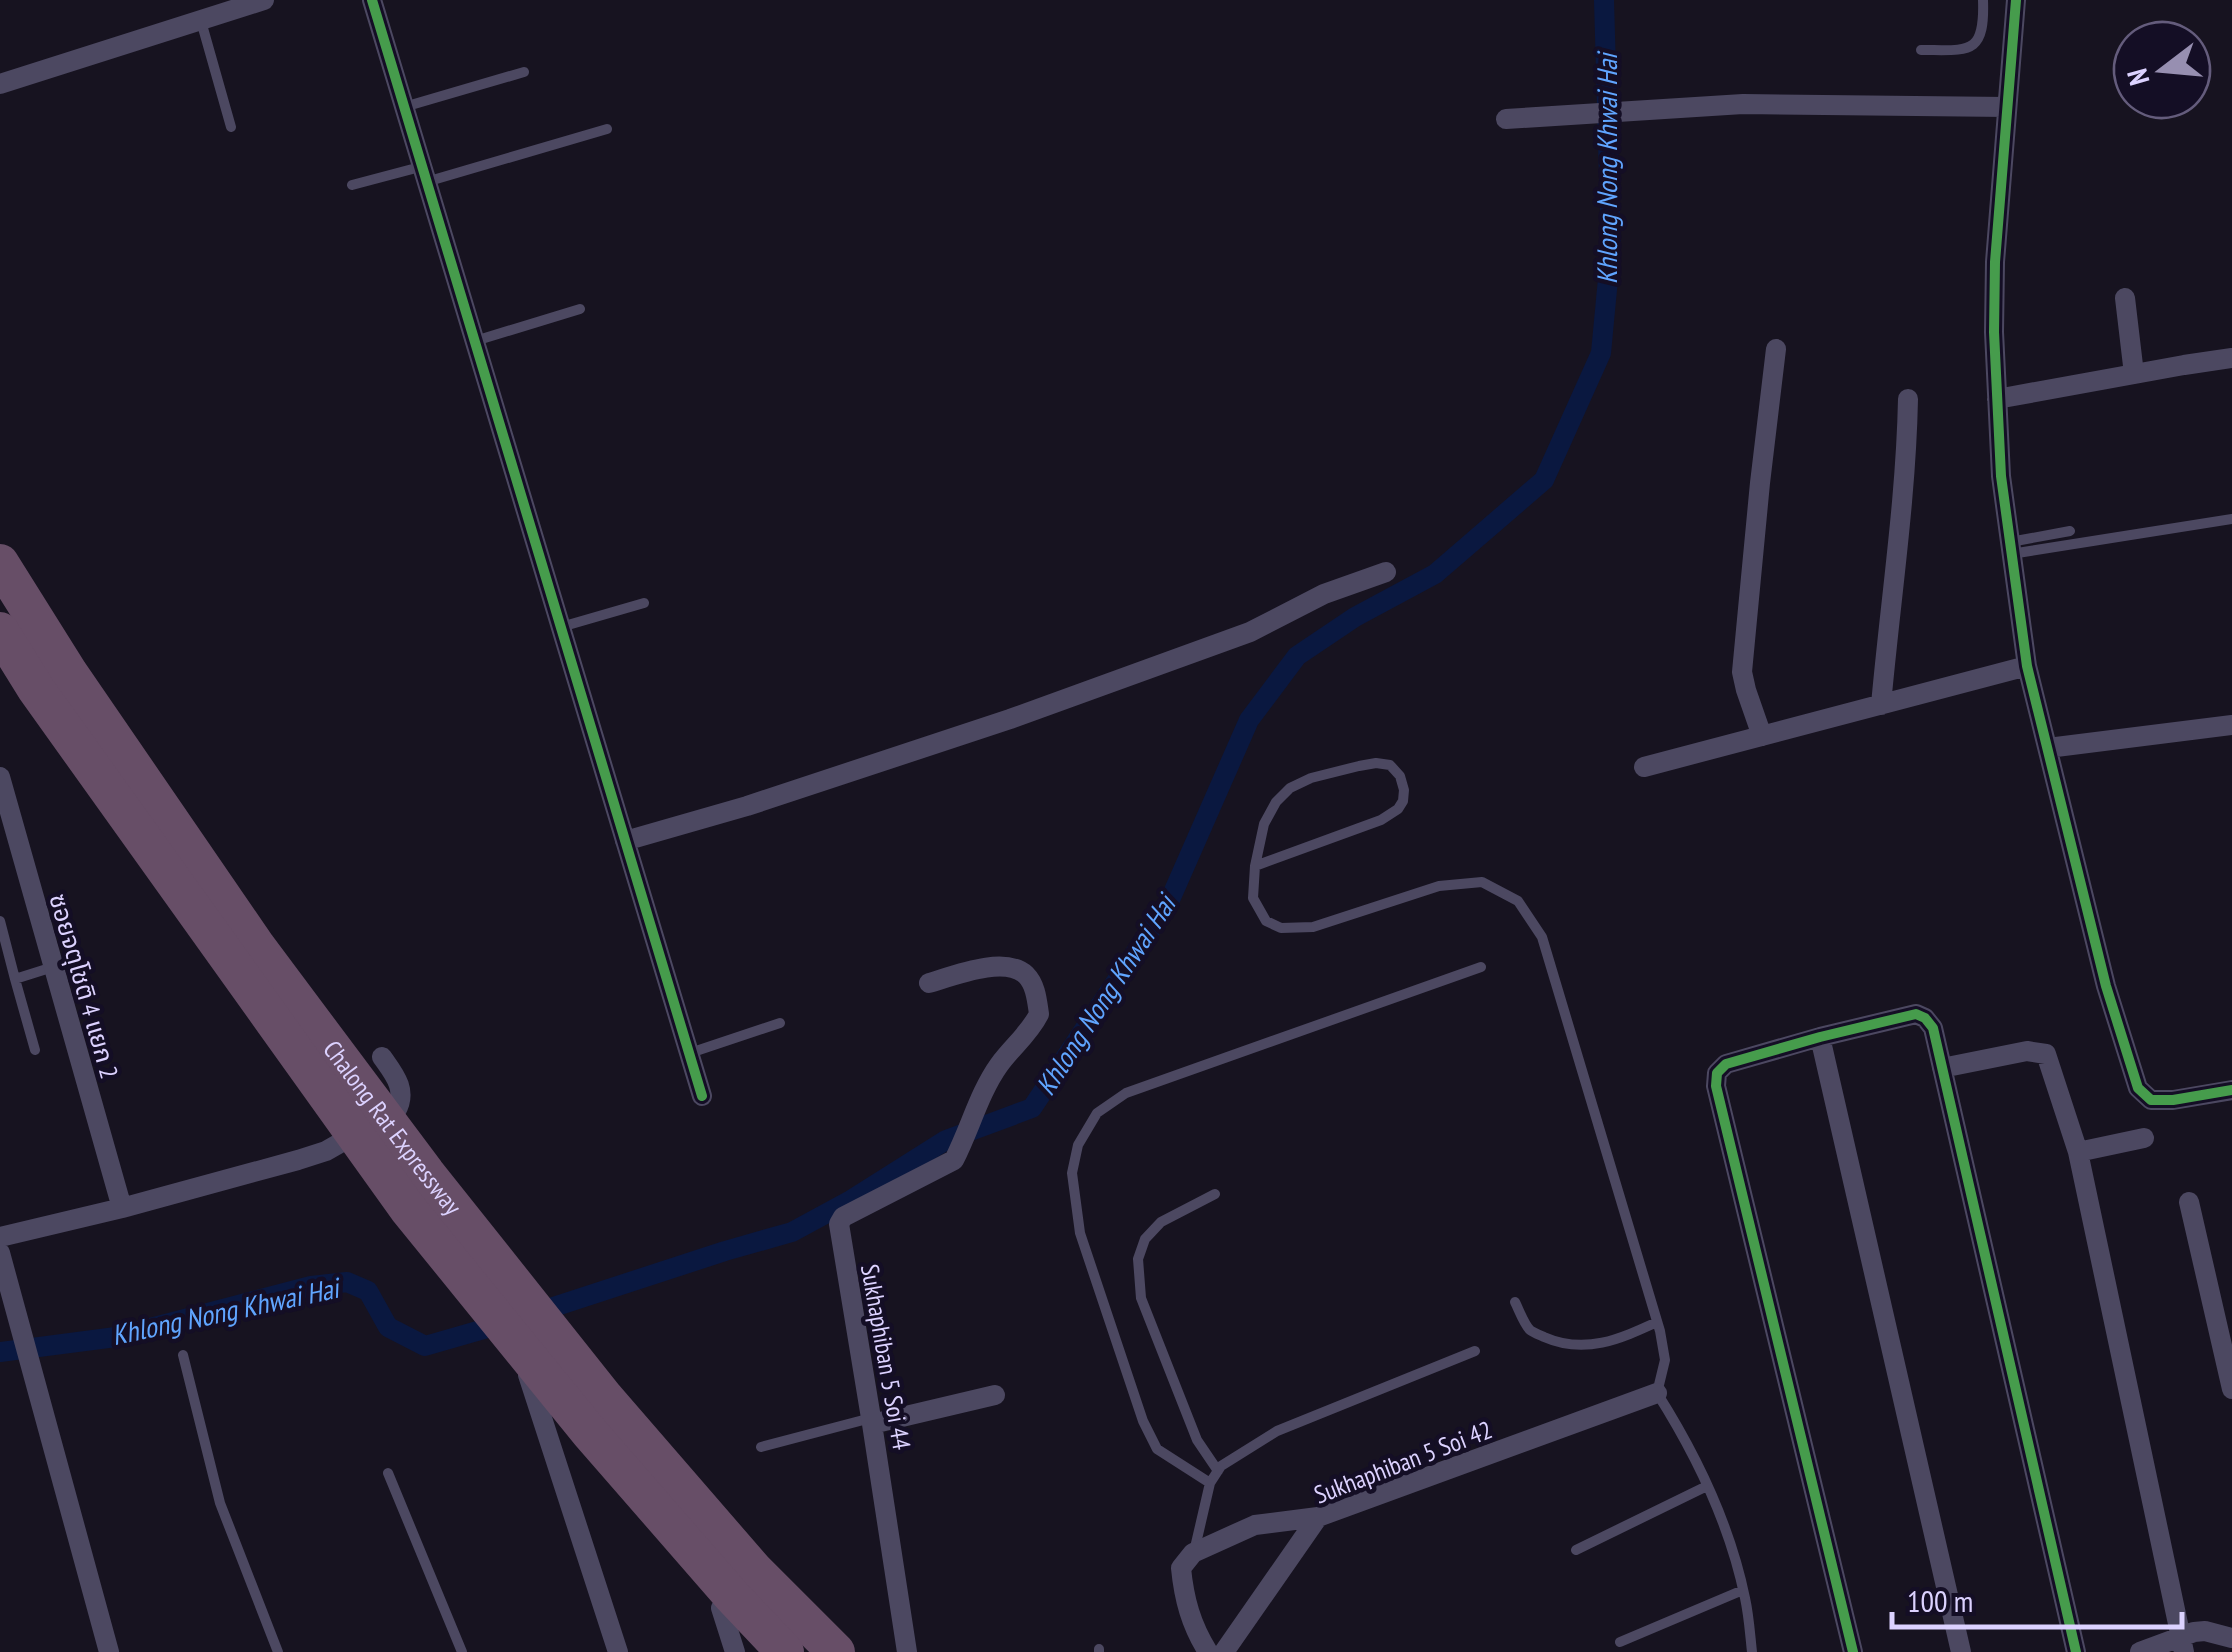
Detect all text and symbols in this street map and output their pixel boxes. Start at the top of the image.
north arrow [2112,20,2212,120]
water label: Khlong Nong Khwai Hai [1588,50,1625,284]
text: N [2118,65,2157,89]
water label: Khlong Nong Khwai Hai [1027,885,1185,1102]
street label: ซอยจตุโชติ 4 แยก 2 [42,890,126,1082]
street label: Chalong Rat Expressway [316,1034,469,1222]
street label: Sukhaphiban 5 Soi 44 [854,1262,918,1452]
water label: Khlong Nong Khwai Hai [108,1268,346,1353]
street label: Sukhaphiban 5 Soi 42 [1310,1413,1496,1511]
scale bar [1892,1567,2182,1629]
text: 100 m [1907,1581,1973,1620]

